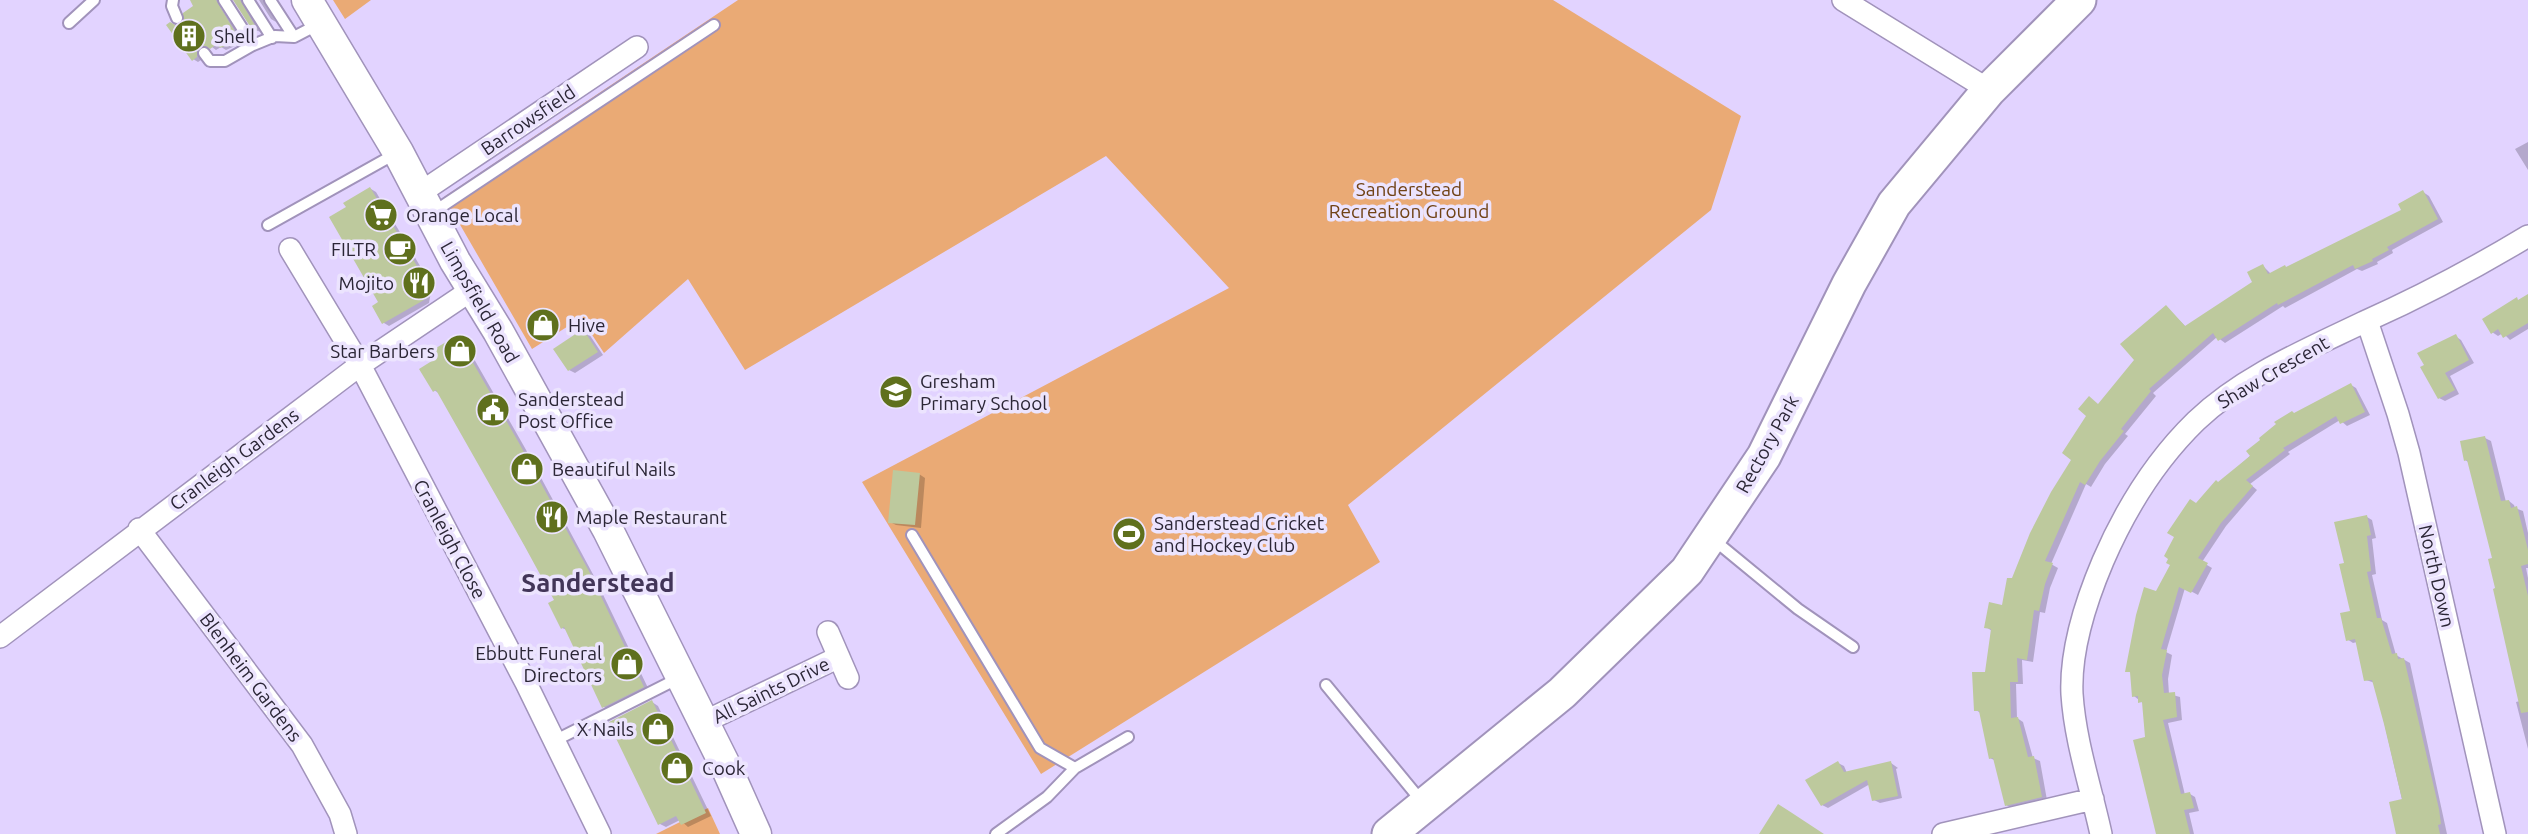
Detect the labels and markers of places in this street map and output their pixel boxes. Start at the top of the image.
building icon: Shell [170,17,208,55]
place label: Shell [214,25,255,47]
supermarket icon: Orange Local [362,196,400,234]
place label: Orange Local [406,204,519,226]
cafe icon: FILTR [381,230,419,268]
place label: FILTR [331,238,376,260]
restaurant icon: Mojito [400,264,438,302]
place label: Mojito [339,272,394,294]
shop icon: Hive [524,306,562,344]
place label: Hive [568,314,606,336]
shop icon: Star Barbers [441,332,479,370]
place label: Star Barbers [330,340,435,362]
place label: Gresham Primary School [920,370,1047,414]
school or university icon: Gresham Primary School [877,373,915,411]
place label: Sanderstead Post Office [518,388,624,432]
public building icon: Sanderstead Post Office [474,391,512,429]
shop icon: Beautiful Nails [508,450,546,488]
place label: Beautiful Nails [552,458,676,480]
restaurant icon: Maple Restaurant [533,498,571,536]
place label: Maple Restaurant [576,506,728,528]
place label: Sanderstead Cricket and Hockey Club [1154,512,1325,556]
sports icon: Sanderstead Cricket and Hockey Club [1110,515,1148,553]
place label: Ebbutt Funeral Directors [475,642,602,686]
shop icon: Ebbutt Funeral Directors [608,645,646,683]
shop icon: X Nails [639,710,677,748]
place label: X Nails [577,718,634,740]
shop icon: Cook [658,749,696,787]
place label: Cook [702,757,746,779]

